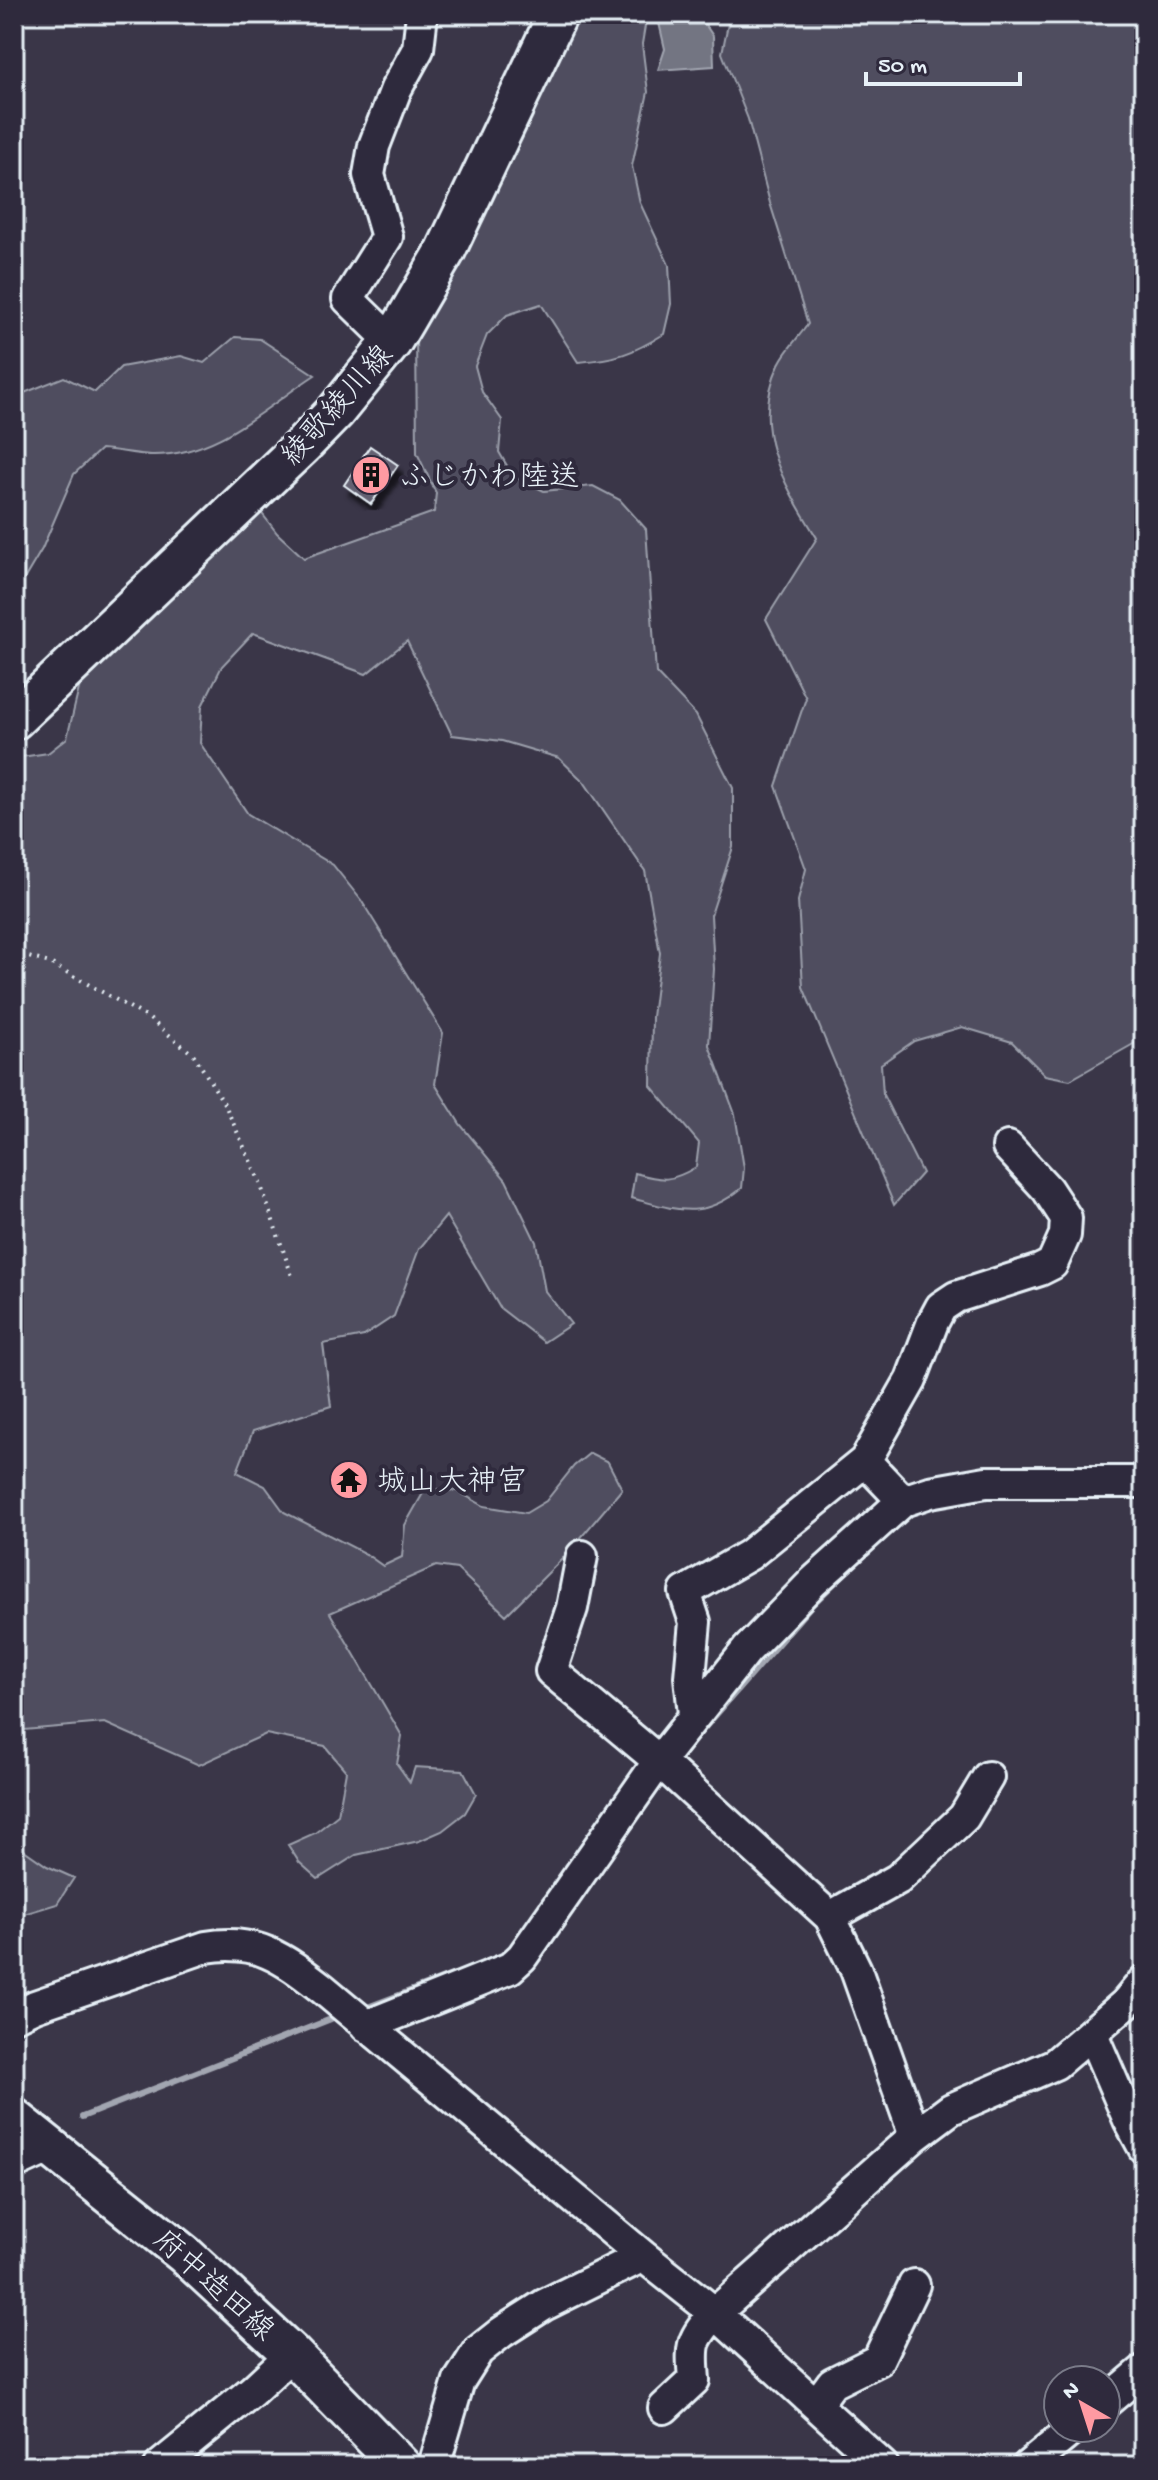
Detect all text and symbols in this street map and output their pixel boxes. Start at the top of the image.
scale bar [866,36,1020,86]
text: 50 m [878,53,927,82]
street label: 綾歌綾川線 [275,338,403,474]
building icon: ふじかわ陸送 [350,454,392,496]
place label: ふじかわ陸送 [399,461,579,497]
temple icon: 城山大神宮 [328,1459,370,1501]
place label: 城山大神宮 [377,1465,527,1502]
street label: 府中造田線 [145,2223,281,2351]
north arrow [1042,2364,1122,2444]
text: N [1058,2377,1086,2406]

